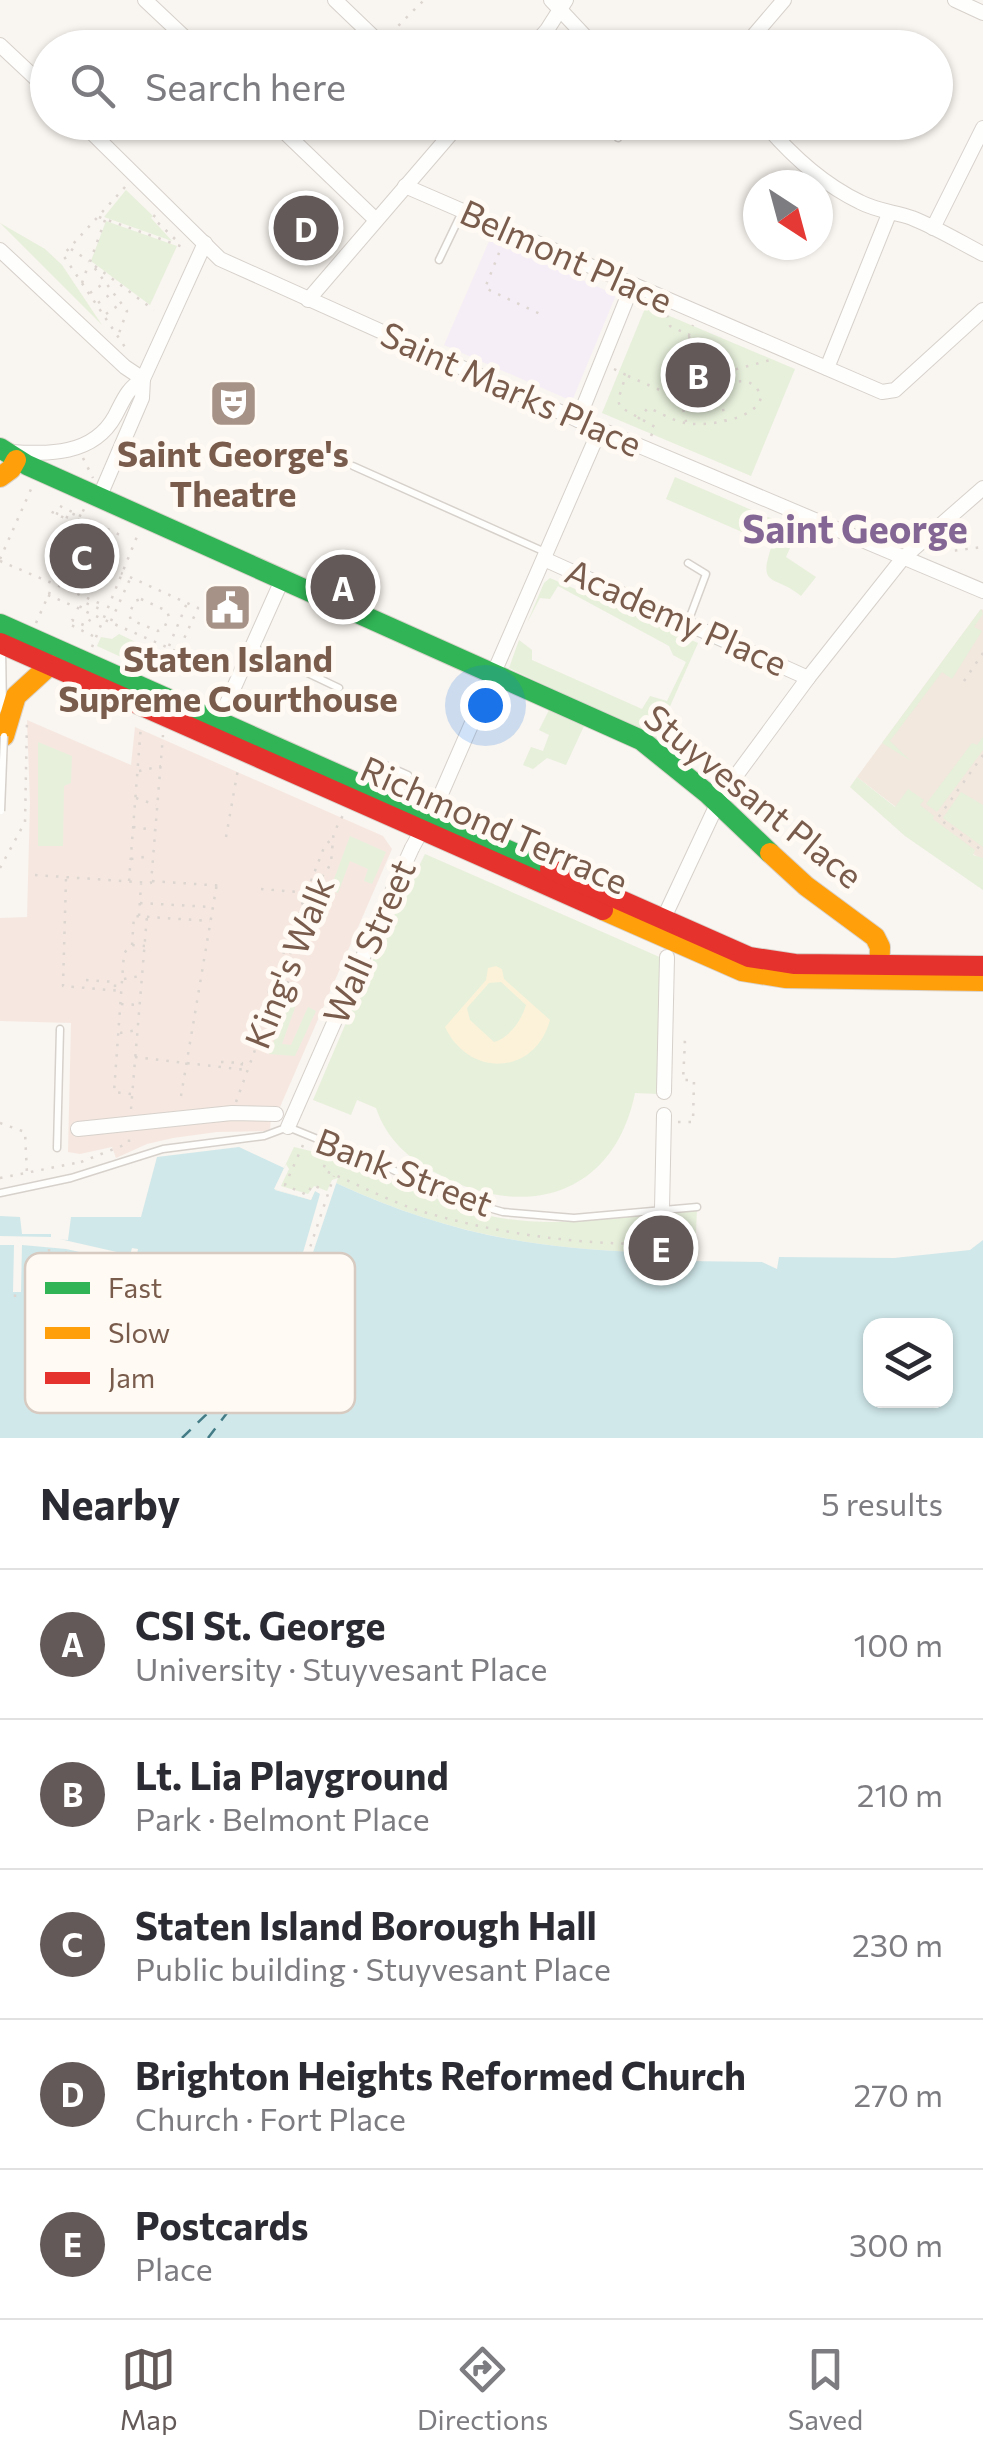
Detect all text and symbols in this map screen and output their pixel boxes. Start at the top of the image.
search box [30,30,953,140]
icon: search [65,58,120,113]
text: Search here [145,62,346,109]
north arrow [743,170,833,260]
street label: Belmont Place [454,189,680,321]
pin: D [274,190,338,266]
street label: Saint Marks Place [375,311,649,464]
pin: B [666,338,730,412]
theatre icon: Saint George's Theatre [207,377,259,429]
place label: Saint George's Theatre [117,431,349,514]
district label: Saint George [742,504,968,551]
pin: C [49,518,114,594]
street label: Academy Place [560,548,794,684]
pin: A [310,550,376,624]
public building icon: Staten Island Supreme Courthouse [202,582,254,634]
place label: Staten Island Supreme Courthouse [58,636,398,719]
your location [460,680,511,731]
street label: Stuyvesant Place [637,694,872,896]
street label: Richmond Terrace [355,745,635,902]
street label: Wall Street [312,852,423,1030]
street label: King's Walk [234,870,342,1054]
street label: Bank Street [311,1117,499,1224]
pin: E [628,1210,694,1286]
legend [25,1253,355,1413]
text: Fast [108,1270,162,1304]
text: Slow [108,1315,170,1349]
map controls [863,1318,953,1408]
button: layers [863,1318,953,1408]
text: Jam [108,1360,155,1394]
text: Nearby [40,1477,180,1529]
text: 5 results [821,1483,943,1523]
text: CSI St. George [135,1601,385,1648]
text: A [61,1624,84,1664]
text: 100 m [854,1624,943,1664]
text: University · Stuyvesant Place [135,1648,547,1688]
text: Lt. Lia Playground [135,1751,449,1798]
text: B [62,1774,83,1814]
text: 210 m [857,1774,943,1814]
text: Park · Belmont Place [135,1798,430,1838]
text: Staten Island Borough Hall [135,1901,597,1948]
text: C [62,1924,83,1964]
text: 230 m [852,1924,943,1964]
text: Public building · Stuyvesant Place [135,1948,611,1988]
text: Brighton Heights Reformed Church [135,2051,746,2098]
text: D [61,2074,84,2114]
text: 270 m [854,2074,943,2114]
text: Church · Fort Place [135,2098,406,2138]
text: Postcards [135,2201,308,2248]
text: E [63,2224,82,2264]
text: 300 m [849,2224,943,2264]
text: Place [135,2248,213,2288]
tab: Map [120,2342,177,2436]
tab: Directions [417,2342,548,2436]
tab: Saved [788,2342,863,2436]

